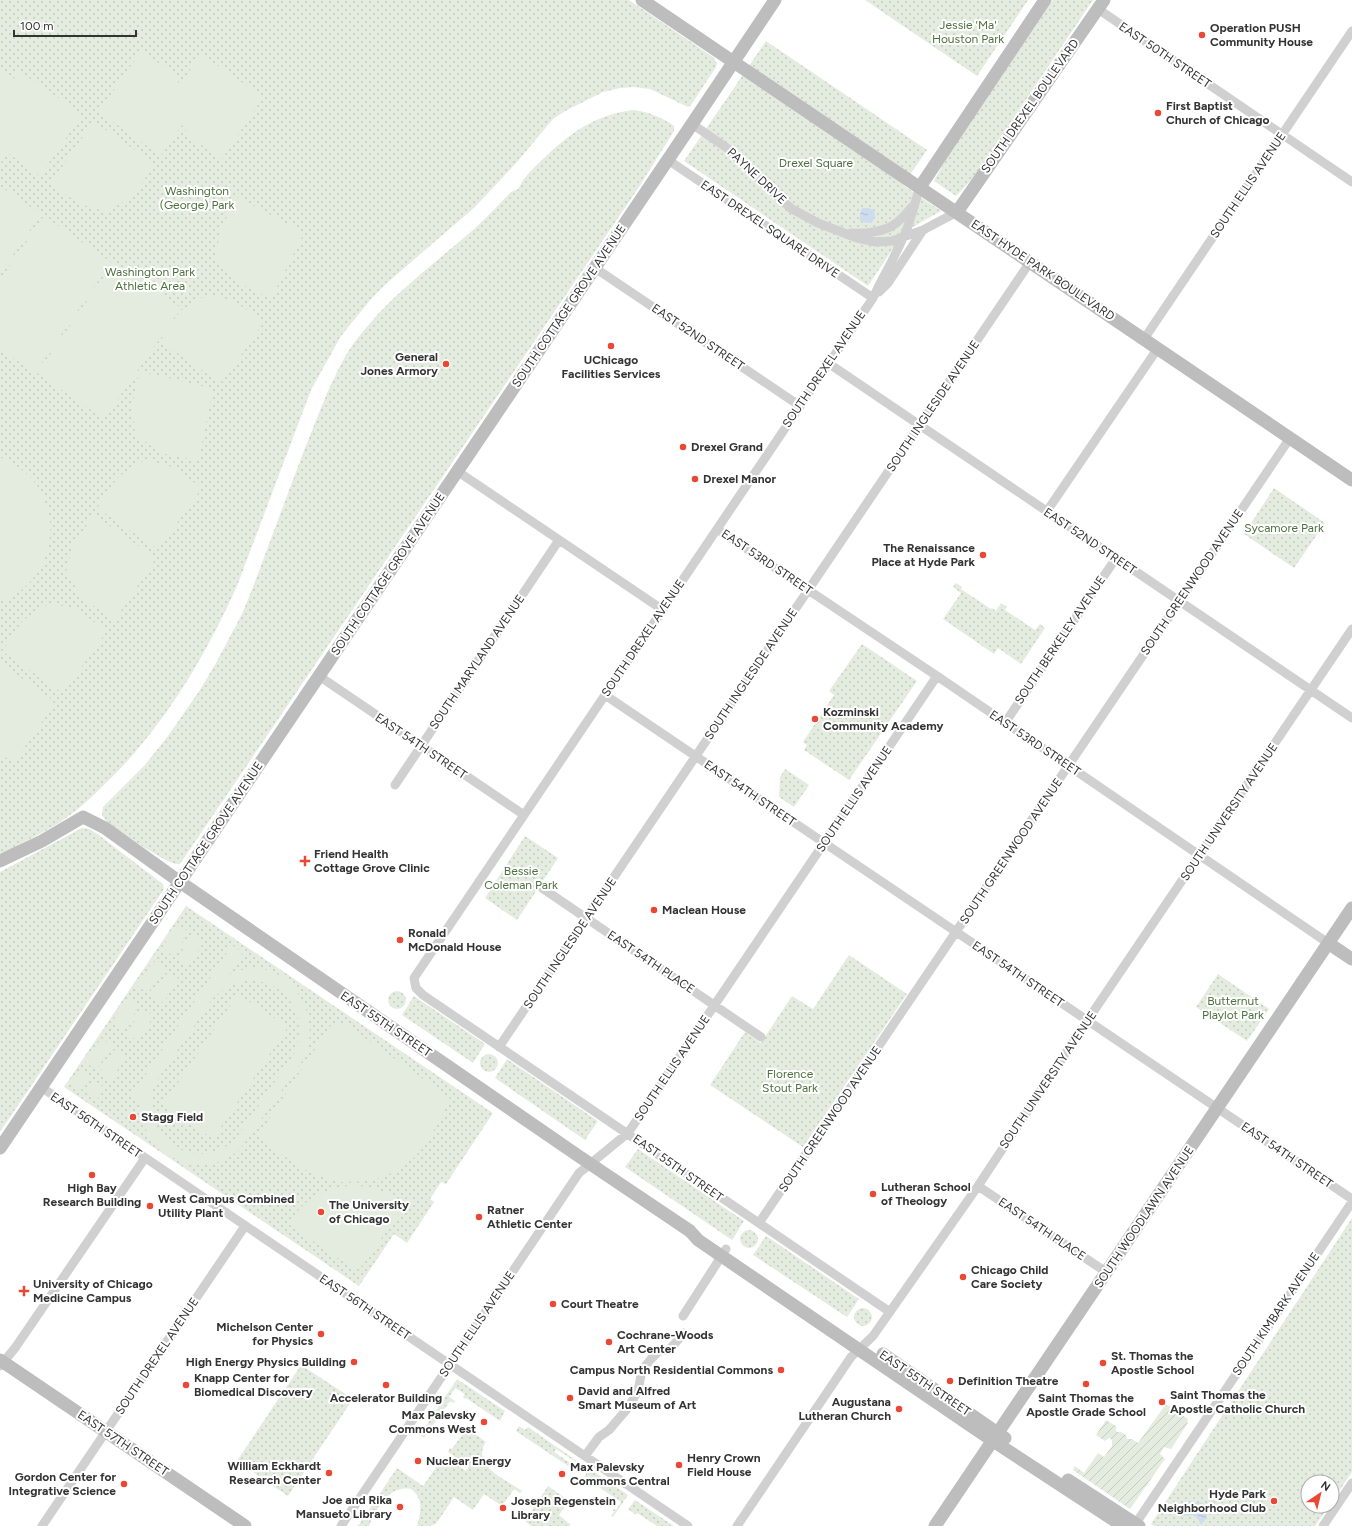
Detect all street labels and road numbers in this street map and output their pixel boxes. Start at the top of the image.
street label: EAST 50TH STREET [1116,19,1214,91]
street label: SOUTH DREXEL BOULEVARD [978,36,1082,176]
street label: SOUTH ELLIS AVENUE [1207,129,1289,241]
street label: PAYNE DRIVE [724,145,790,207]
street label: EAST DREXEL SQUARE DRIVE [698,177,842,281]
street label: EAST HYDE PARK BOULEVARD [969,217,1117,323]
street label: SOUTH COTTAGE GROVE AVENUE [509,222,629,390]
street label: EAST 52ND STREET [649,301,747,373]
street label: SOUTH DREXEL AVENUE [780,308,868,430]
street label: SOUTH INGLESIDE AVENUE [884,338,982,474]
street label: SOUTH COTTAGE GROVE AVENUE [328,490,448,658]
street label: EAST 52ND STREET [1041,505,1139,577]
street label: SOUTH GREENWOOD AVENUE [1138,506,1246,658]
street label: EAST 53RD STREET [719,526,815,598]
street label: SOUTH BERKELEY AVENUE [1012,573,1108,707]
street label: SOUTH DREXEL AVENUE [599,577,687,699]
street label: SOUTH MARYLAND AVENUE [427,592,527,732]
street label: SOUTH INGLESIDE AVENUE [702,606,800,742]
street label: EAST 53RD STREET [987,707,1083,779]
street label: EAST 54TH STREET [373,710,470,782]
street label: SOUTH UNIVERSITY AVENUE [1178,741,1280,883]
street label: SOUTH ELLIS AVENUE [813,743,895,855]
street label: EAST 54TH STREET [702,757,799,829]
street label: SOUTH COTTAGE GROVE AVENUE [146,759,266,927]
street label: SOUTH GREENWOOD AVENUE [957,775,1065,927]
street label: SOUTH INGLESIDE AVENUE [521,875,619,1011]
street label: EAST 54TH PLACE [605,928,697,996]
street label: EAST 54TH STREET [970,938,1067,1010]
street label: EAST 55TH STREET [338,988,435,1060]
street label: SOUTH UNIVERSITY AVENUE [997,1009,1099,1151]
street label: SOUTH ELLIS AVENUE [631,1012,713,1124]
street label: SOUTH GREENWOOD AVENUE [776,1043,884,1195]
street label: EAST 56TH STREET [48,1089,144,1161]
street label: EAST 54TH STREET [1239,1119,1336,1191]
street label: EAST 55TH STREET [630,1132,726,1205]
street label: SOUTH WOODLAWN AVENUE [1091,1144,1197,1290]
street label: EAST 54TH PLACE [996,1195,1088,1263]
street label: SOUTH KIMBARK AVENUE [1230,1250,1322,1378]
street label: SOUTH ELLIS AVENUE [436,1268,518,1380]
street label: EAST 56TH STREET [317,1271,413,1343]
street label: SOUTH DREXEL AVENUE [113,1295,201,1417]
street label: EAST 55TH STREET [877,1347,974,1419]
street label: EAST 57TH STREET [75,1407,171,1479]

